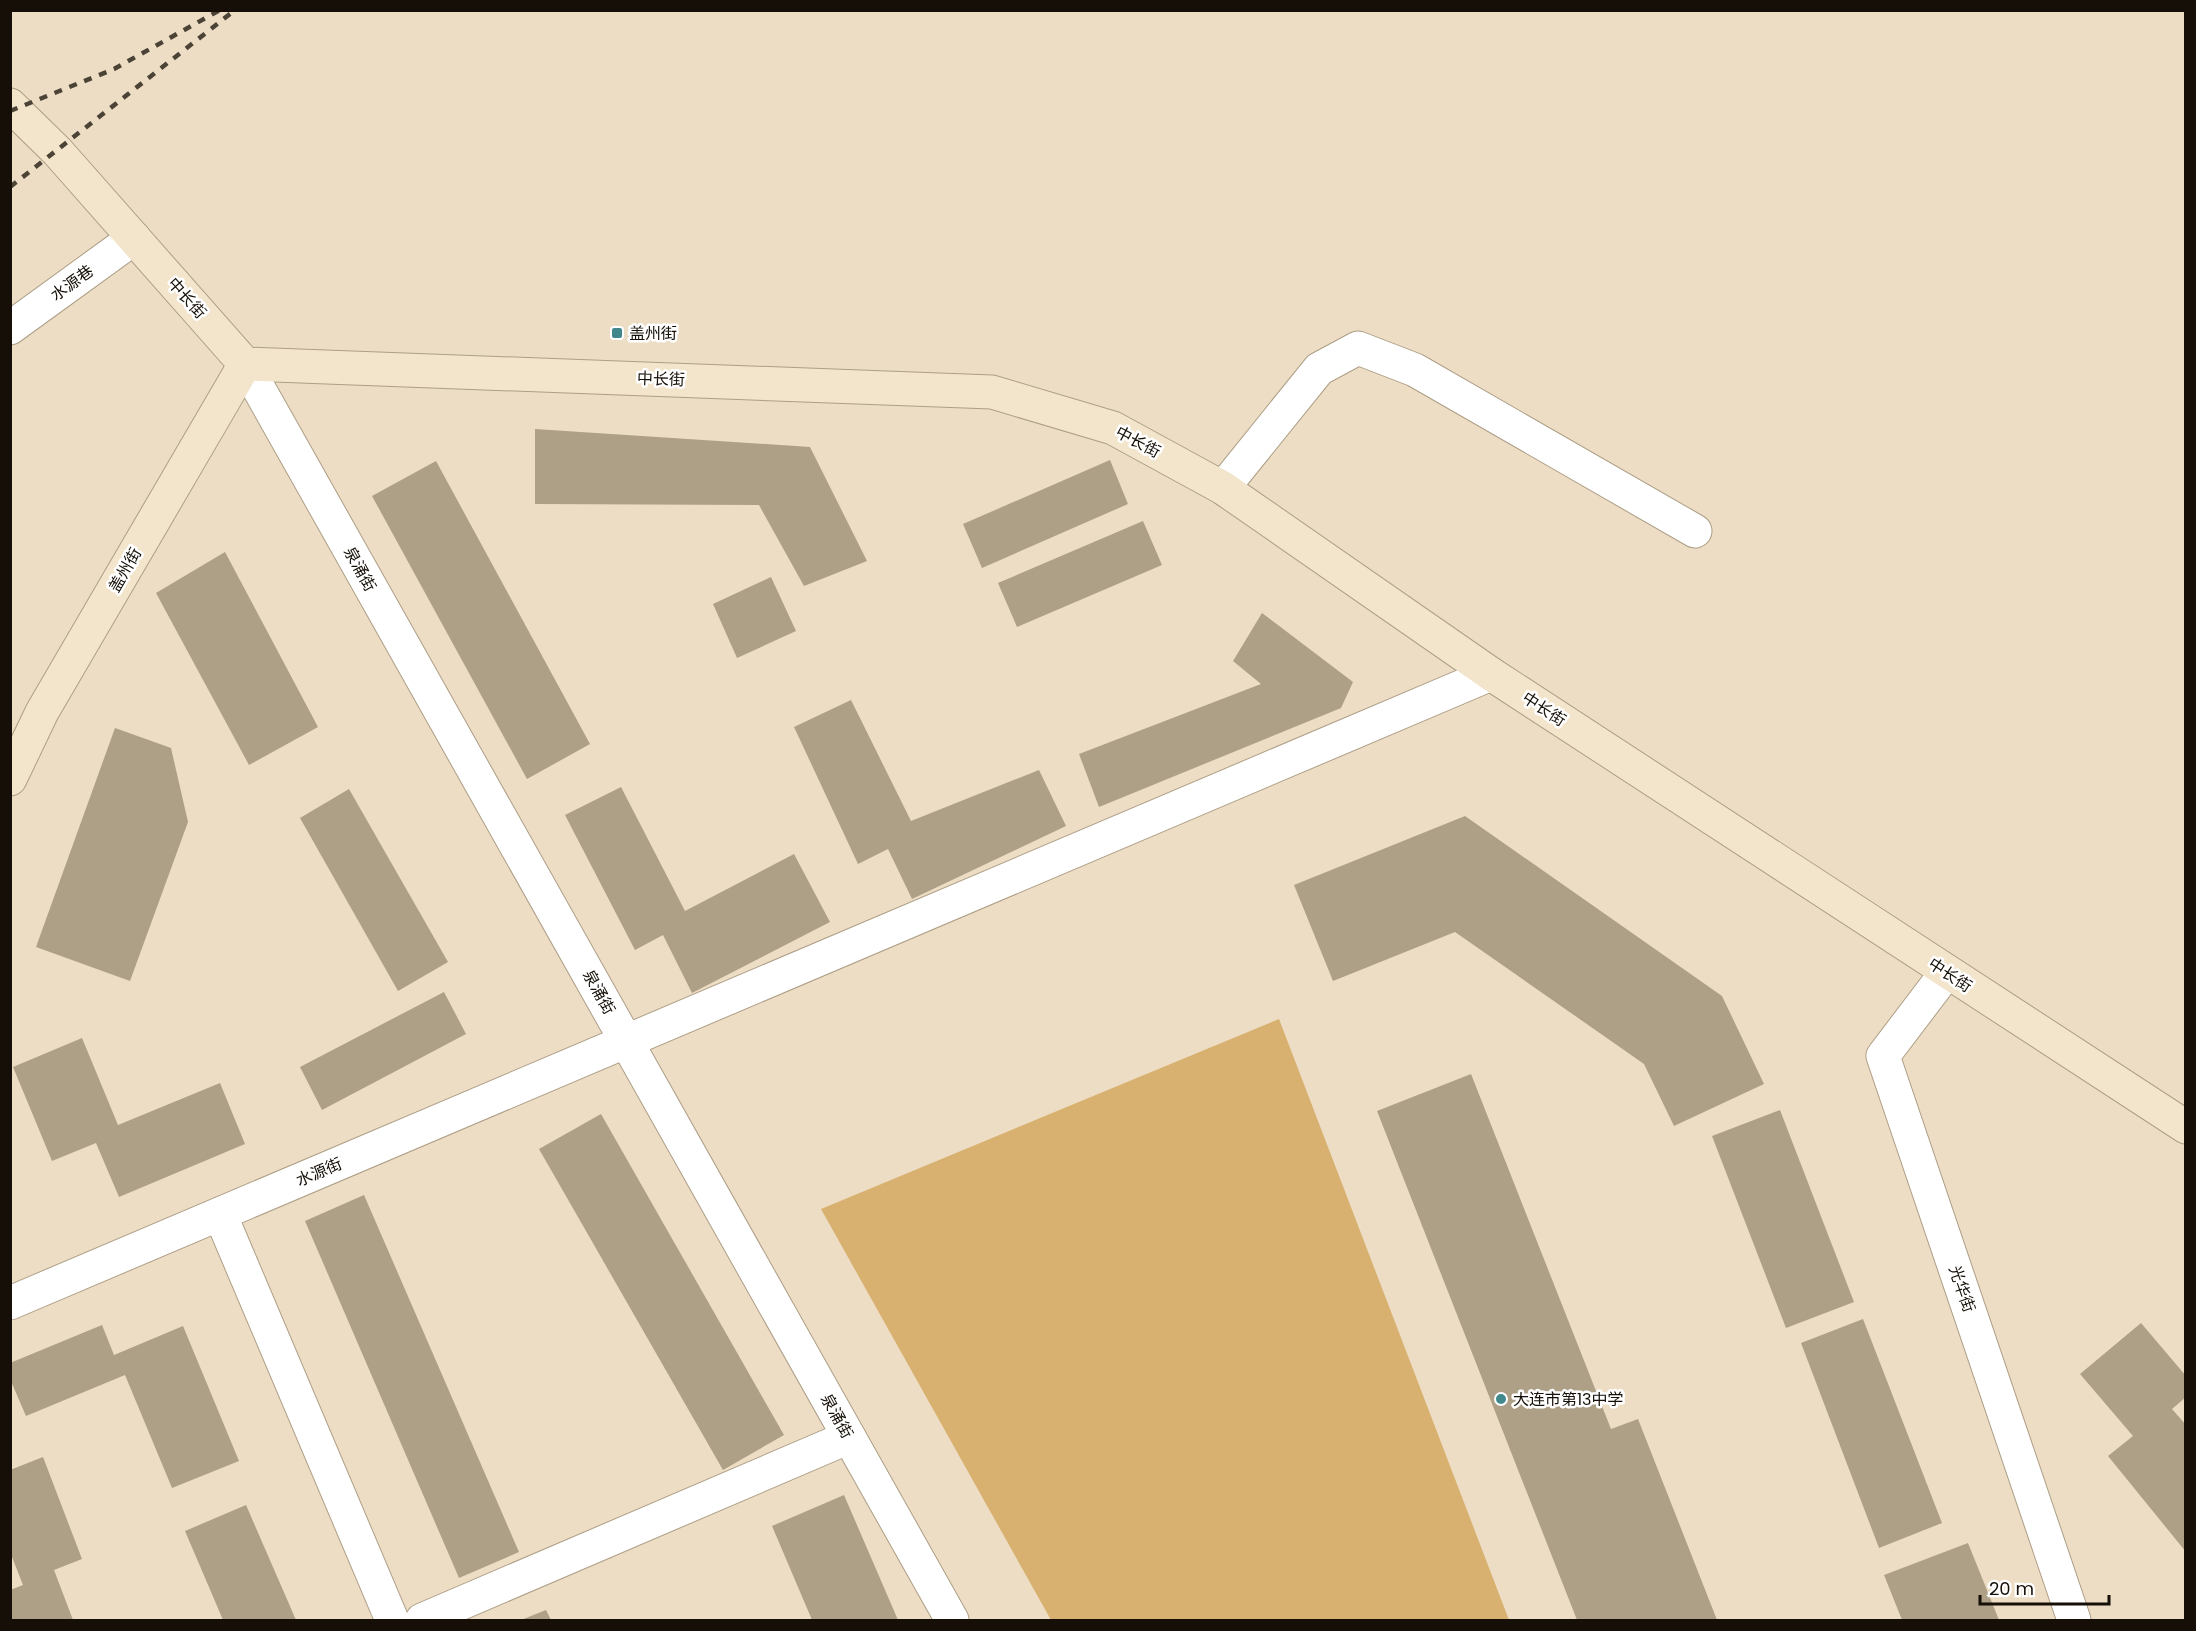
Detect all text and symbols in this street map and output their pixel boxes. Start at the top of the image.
street label: 水源巷 [46,260,98,306]
street label: 中长街 [162,272,212,324]
place label: 盖州街 [629,322,677,345]
marker: 盖州街 [610,326,624,340]
street label: 中长街 [637,367,685,391]
street label: 中长街 [1111,421,1165,463]
street label: 泉涌街 [338,542,382,596]
street label: 盖州街 [103,543,147,597]
street label: 中长街 [1518,686,1570,732]
street label: 中长街 [1924,952,1976,998]
street label: 泉涌街 [577,965,621,1019]
street label: 水源街 [292,1152,346,1192]
street label: 光华街 [1943,1263,1981,1315]
place label: 大连市第13中学 [1513,1388,1624,1411]
street label: 泉涌街 [815,1389,859,1443]
marker: 大连市第13中学 [1494,1392,1508,1406]
scale bar [1980,1568,2109,1606]
text: 20 m [1989,1576,2034,1601]

